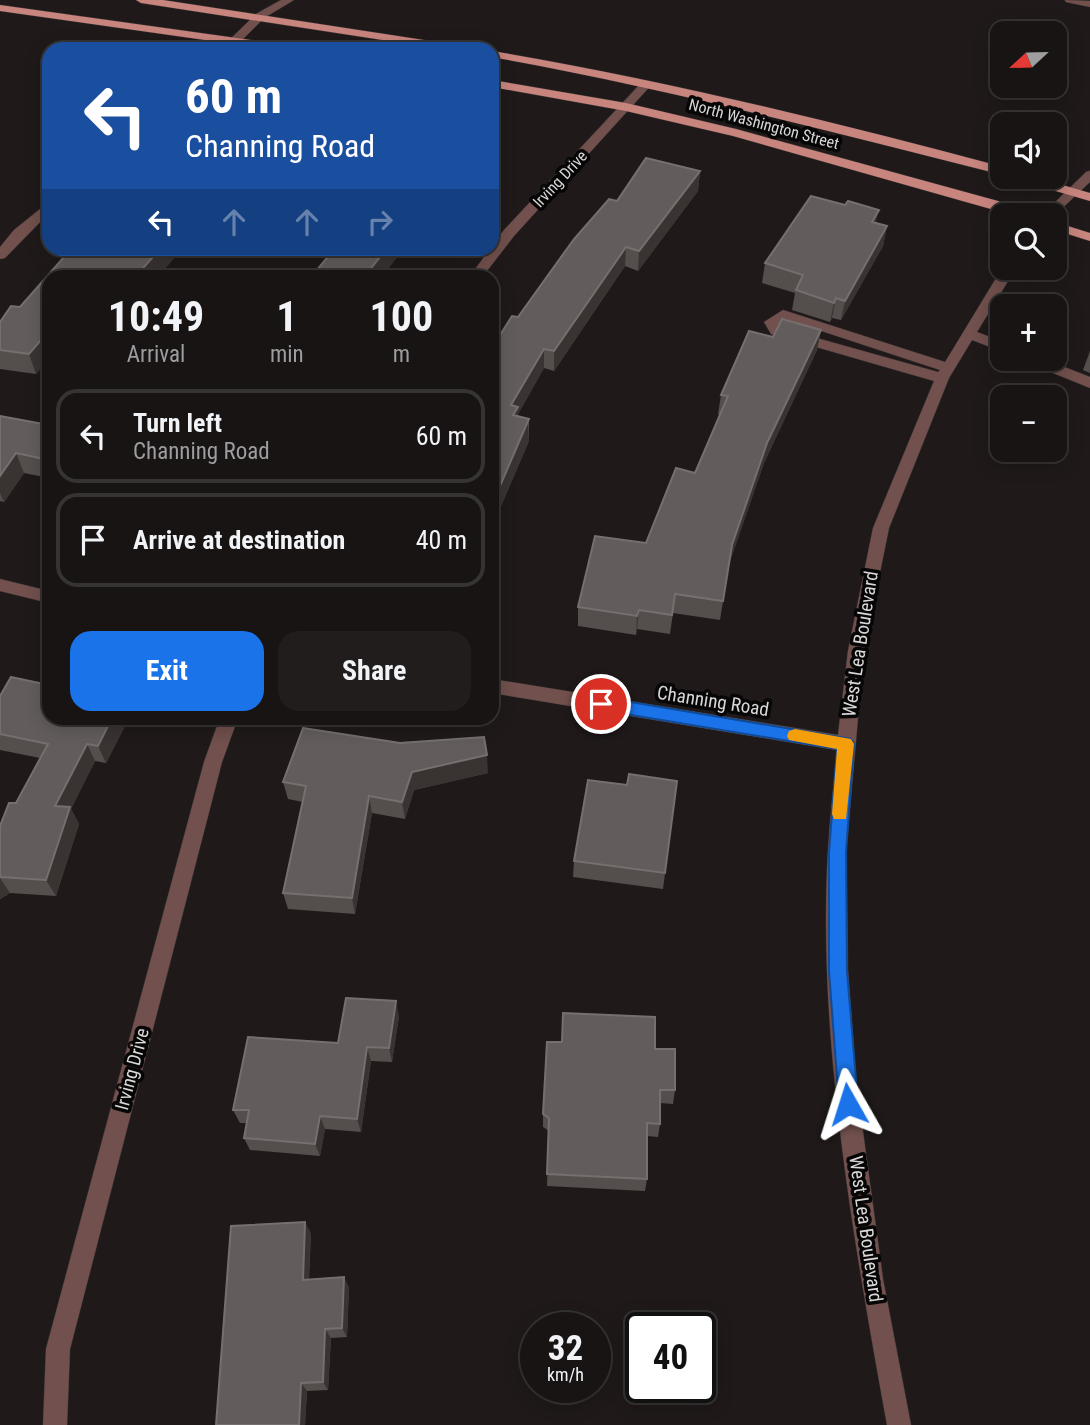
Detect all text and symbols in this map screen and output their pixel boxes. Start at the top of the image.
north arrow [990,21,1068,98]
map controls [990,21,1067,462]
text: 60 m [185,68,282,125]
icon: left [70,70,161,161]
street label: North Washington Street [687,95,841,153]
button: sound [990,112,1067,189]
text: Channing Road [185,127,375,165]
street label: Irving Drive [529,147,591,211]
icon: left [142,203,180,241]
icon: ahead [215,203,253,241]
icon: ahead [288,203,326,241]
icon: right [361,203,399,241]
button: search [990,203,1067,280]
text: 10:49 [108,292,204,341]
text: 1 [276,292,297,341]
text: 100 [369,292,433,341]
button: + [990,294,1067,371]
text: Arrival [127,341,185,368]
text: min [270,341,304,368]
text: m [393,341,410,368]
button: − [990,385,1067,462]
text: Turn left [133,408,222,438]
icon: left [74,417,112,455]
text: 60 m [416,421,467,451]
text: Channing Road [133,438,270,465]
icon: arrive [74,521,112,559]
text: Arrive at destination [133,525,345,555]
text: 40 m [416,525,467,555]
street label: West Lea Boulevard [837,569,883,719]
button: Exit [70,631,264,711]
button: Share [278,631,471,711]
pin [571,674,631,734]
street label: Channing Road [655,681,771,721]
icon: arrive [582,685,620,723]
street label: Irving Drive [110,1025,154,1113]
position arrow [811,1067,885,1141]
street label: West Lea Boulevard [844,1154,888,1304]
speed limit sign: 40 [625,1312,716,1403]
text: 32 [548,1328,583,1369]
text: km/h [547,1364,584,1385]

